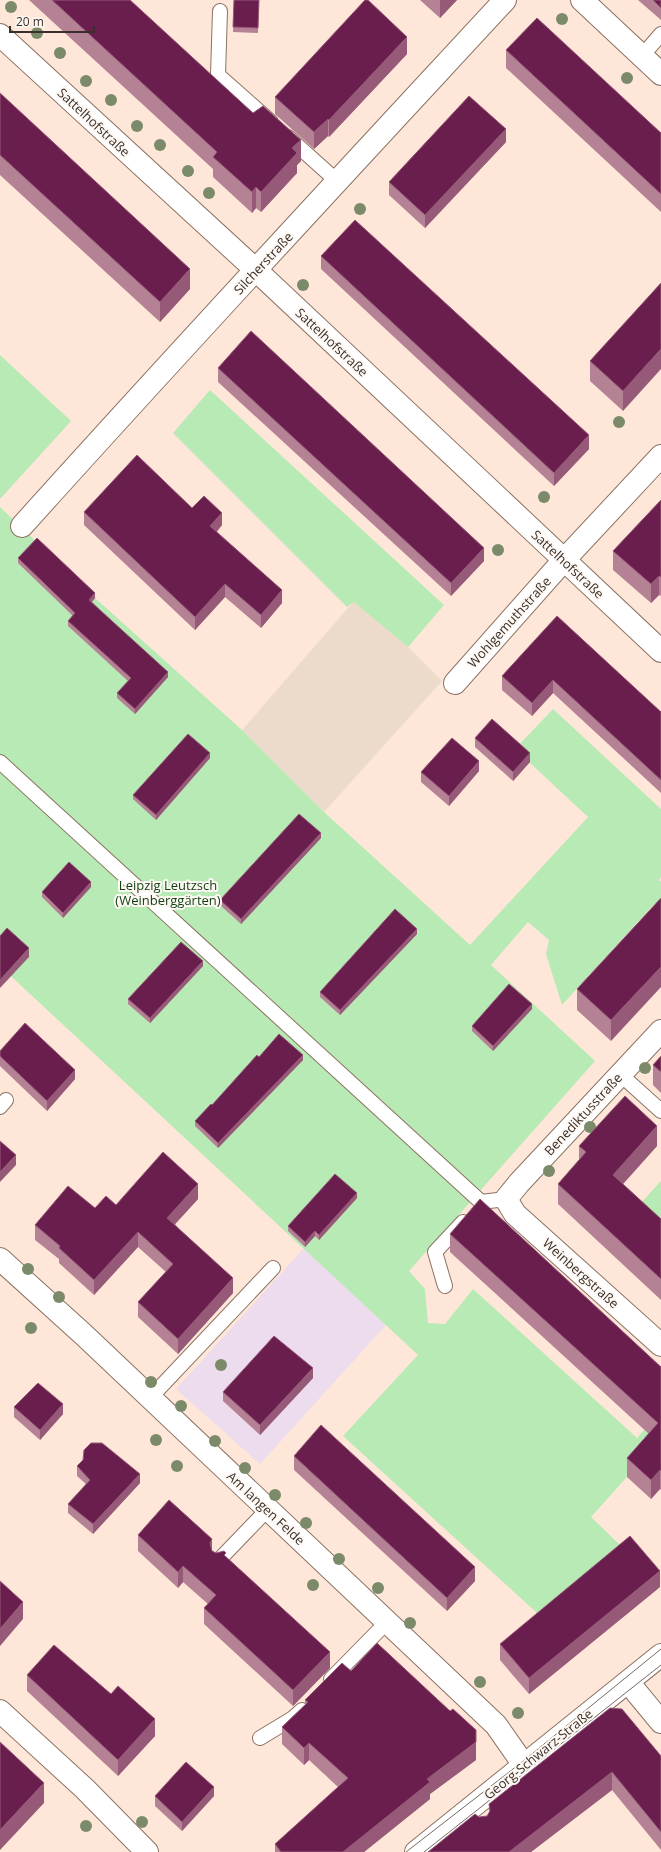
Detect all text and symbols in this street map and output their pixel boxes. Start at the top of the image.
scale bar [10,8,94,34]
text: 20 m [16,13,44,30]
street label: Sattelhofstraße [54,84,134,160]
street label: Silcherstraße [229,228,297,298]
street label: Sattelhofstraße [292,304,372,380]
street label: Sattelhofstraße [528,526,608,602]
street label: Wohlgemuthstraße [463,573,555,671]
park label: Leipzig Leutzsch (Weinberggärten) [115,876,221,909]
street label: Benediktusstraße [540,1069,626,1159]
street label: Weinbergstraße [539,1234,623,1312]
street label: Am langen Felde [223,1467,309,1549]
street label: Georg-Schwarz-Straße [480,1705,596,1803]

